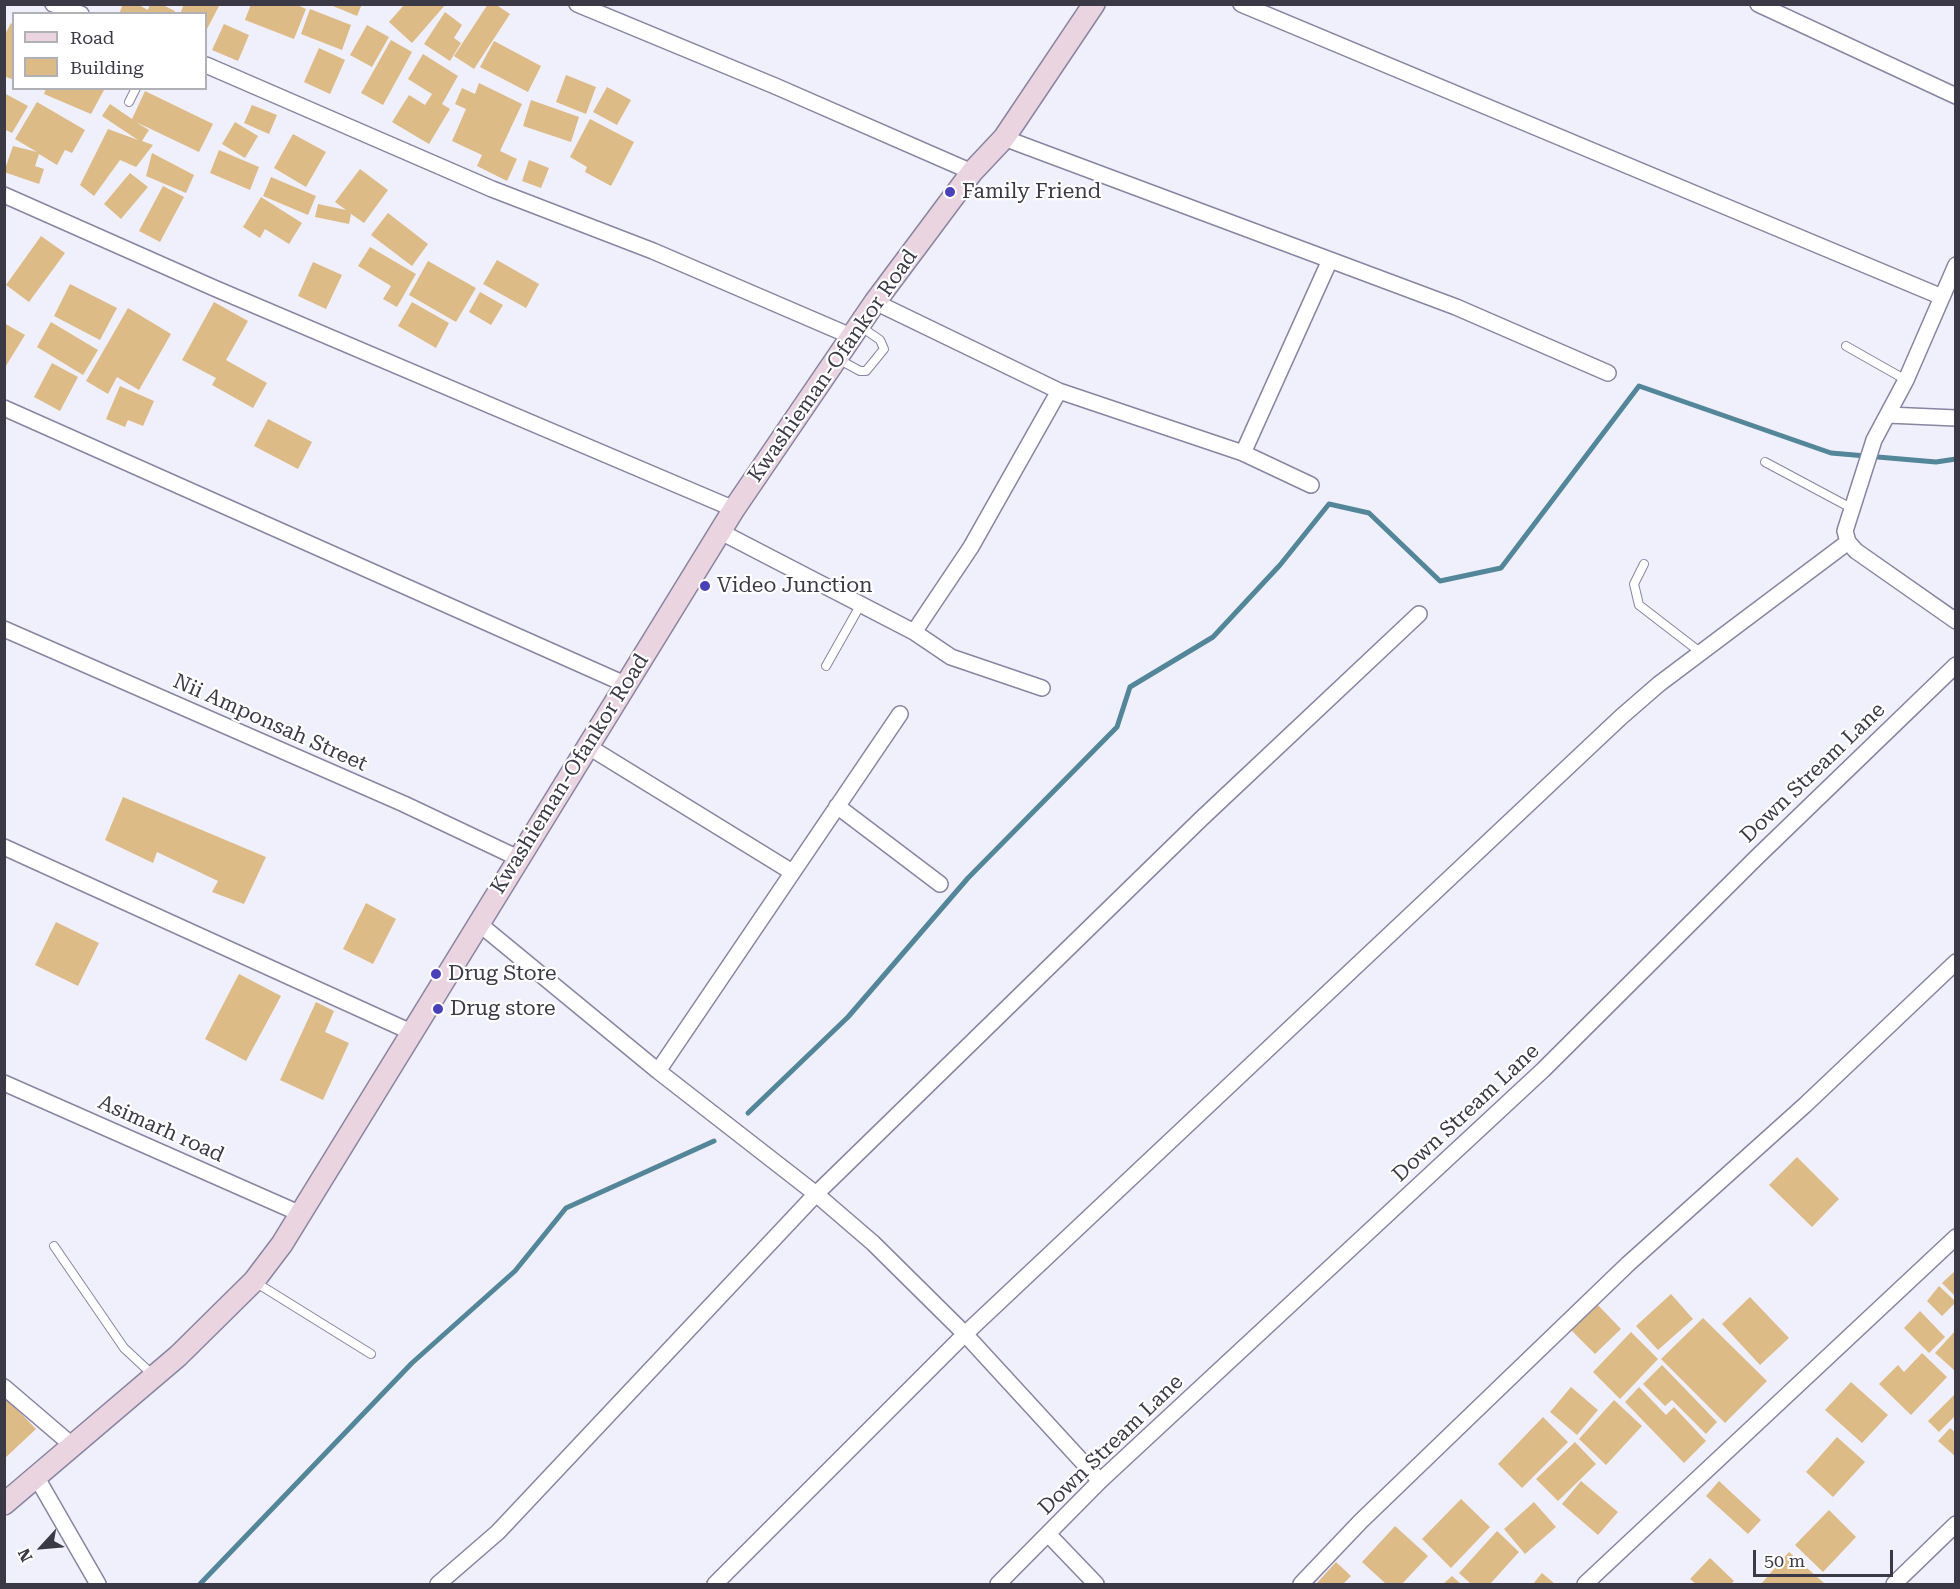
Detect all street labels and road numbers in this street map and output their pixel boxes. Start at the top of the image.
street label: Kwashieman-Ofankor Road [743,245,923,487]
street label: Kwashieman-Ofankor Road [486,649,654,899]
street label: Nii Amponsah Street [169,669,371,777]
street label: Down Stream Lane [1735,698,1891,848]
street label: Down Stream Lane [1387,1039,1545,1187]
street label: Asimarh road [94,1090,228,1168]
street label: Down Stream Lane [1033,1370,1189,1520]

